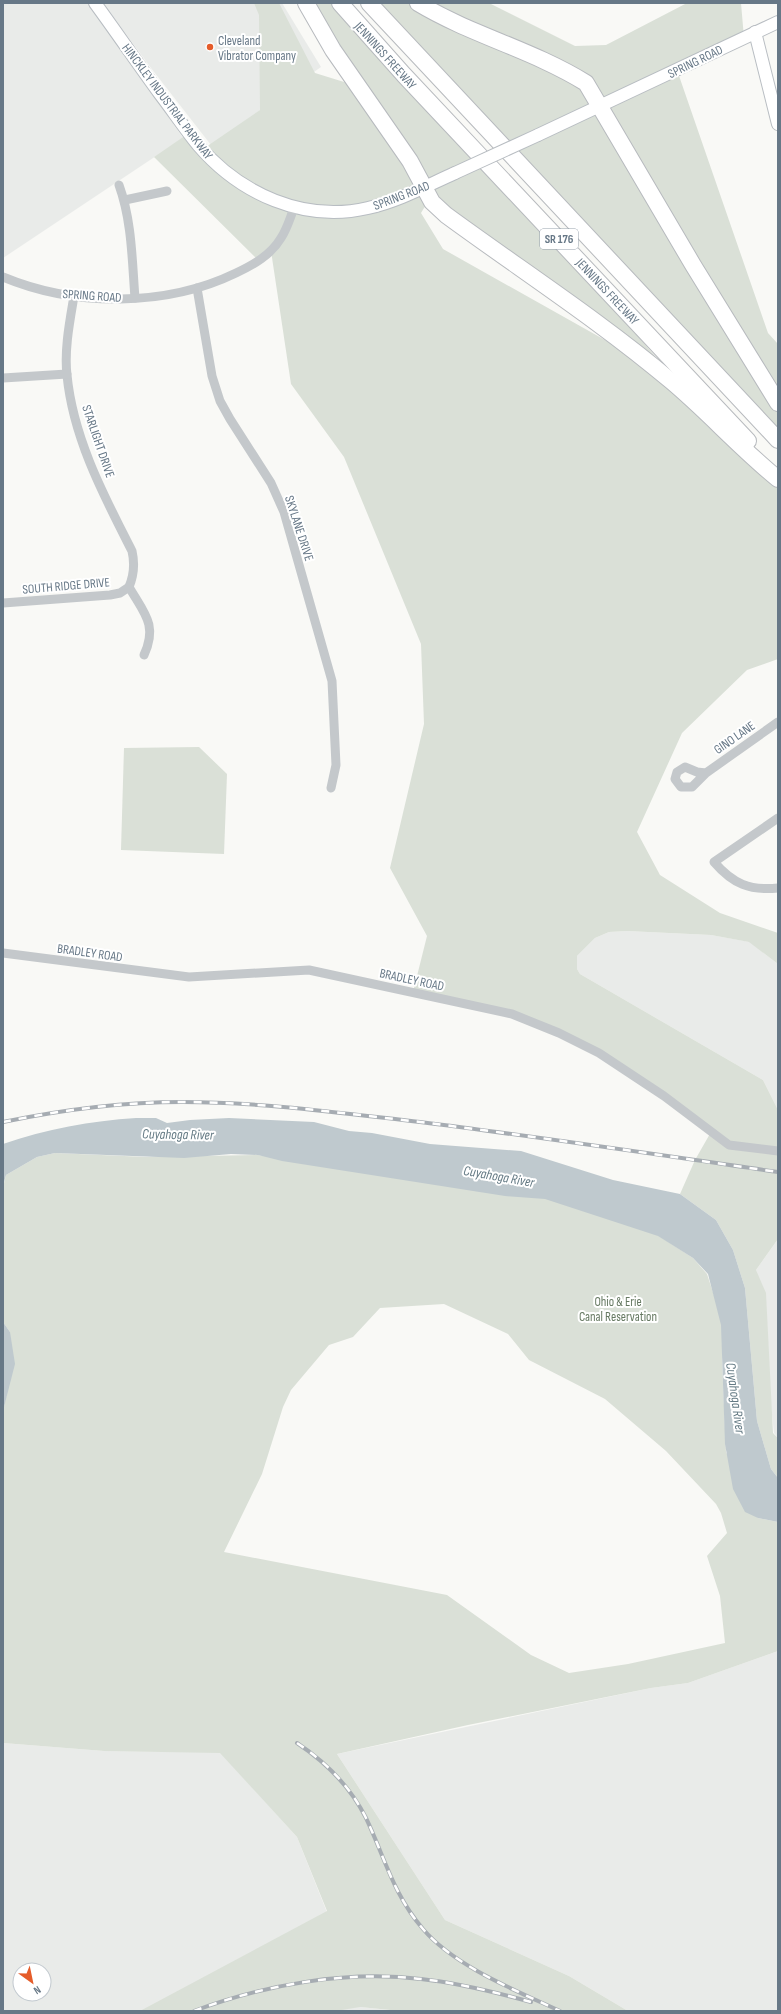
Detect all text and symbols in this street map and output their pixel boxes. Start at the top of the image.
street label: JENNINGS FREEWAY [350,18,420,93]
place label: Cleveland Vibrator Company [218,33,296,64]
street label: HINCKLEY INDUSTRIAL PARKWAY [118,40,216,163]
marker: Cleveland Vibrator Company [205,42,215,52]
street label: SPRING ROAD [665,42,726,82]
street label: SPRING ROAD [371,178,432,214]
road number: SR 176 [540,229,578,249]
street label: JENNINGS FREEWAY [572,254,643,329]
street label: SPRING ROAD [62,286,122,306]
street label: STARLIGHT DRIVE [78,403,118,480]
street label: SKYLANE DRIVE [281,494,317,563]
street label: SOUTH RIDGE DRIVE [22,574,110,598]
street label: GINO LANE [711,718,758,758]
street label: BRADLEY ROAD [56,941,123,965]
street label: BRADLEY ROAD [378,965,446,995]
water label: Cuyahoga River [142,1125,215,1144]
water label: Cuyahoga River [462,1162,537,1191]
park label: Ohio & Erie Canal Reservation [579,1294,657,1325]
water label: Cuyahoga River [722,1361,749,1436]
north arrow [12,1962,52,2002]
text: N [31,1983,43,1997]

